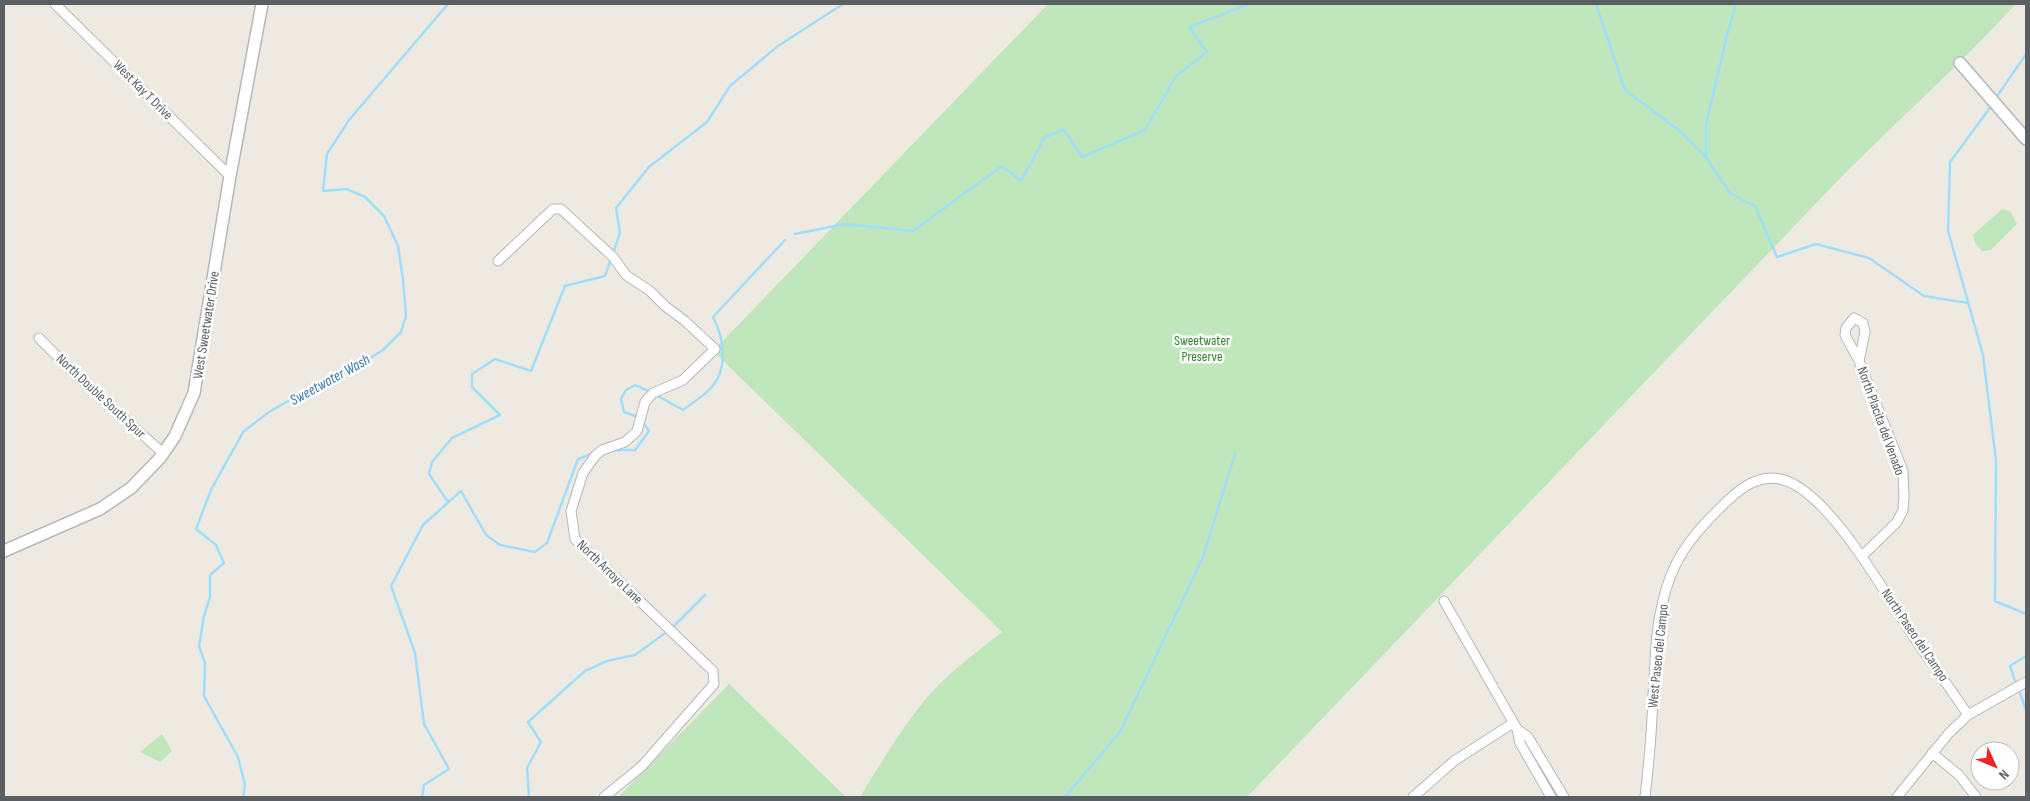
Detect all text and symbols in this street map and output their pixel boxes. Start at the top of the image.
street label: West Kay T Drive [110,57,176,123]
street label: West Sweetwater Drive [189,270,223,380]
park label: Sweetwater Preserve [1174,332,1230,365]
street label: North Double South Spur [53,350,149,442]
water label: Sweetwater Wash [287,350,373,410]
street label: North Placita del Venado [1853,364,1909,478]
street label: North Arroyo Lane [574,536,646,608]
street label: North Paseo del Campo [1878,585,1952,685]
street label: West Paseo del Campo [1644,603,1672,709]
north arrow [1970,741,2020,791]
text: N [1995,766,2013,783]

